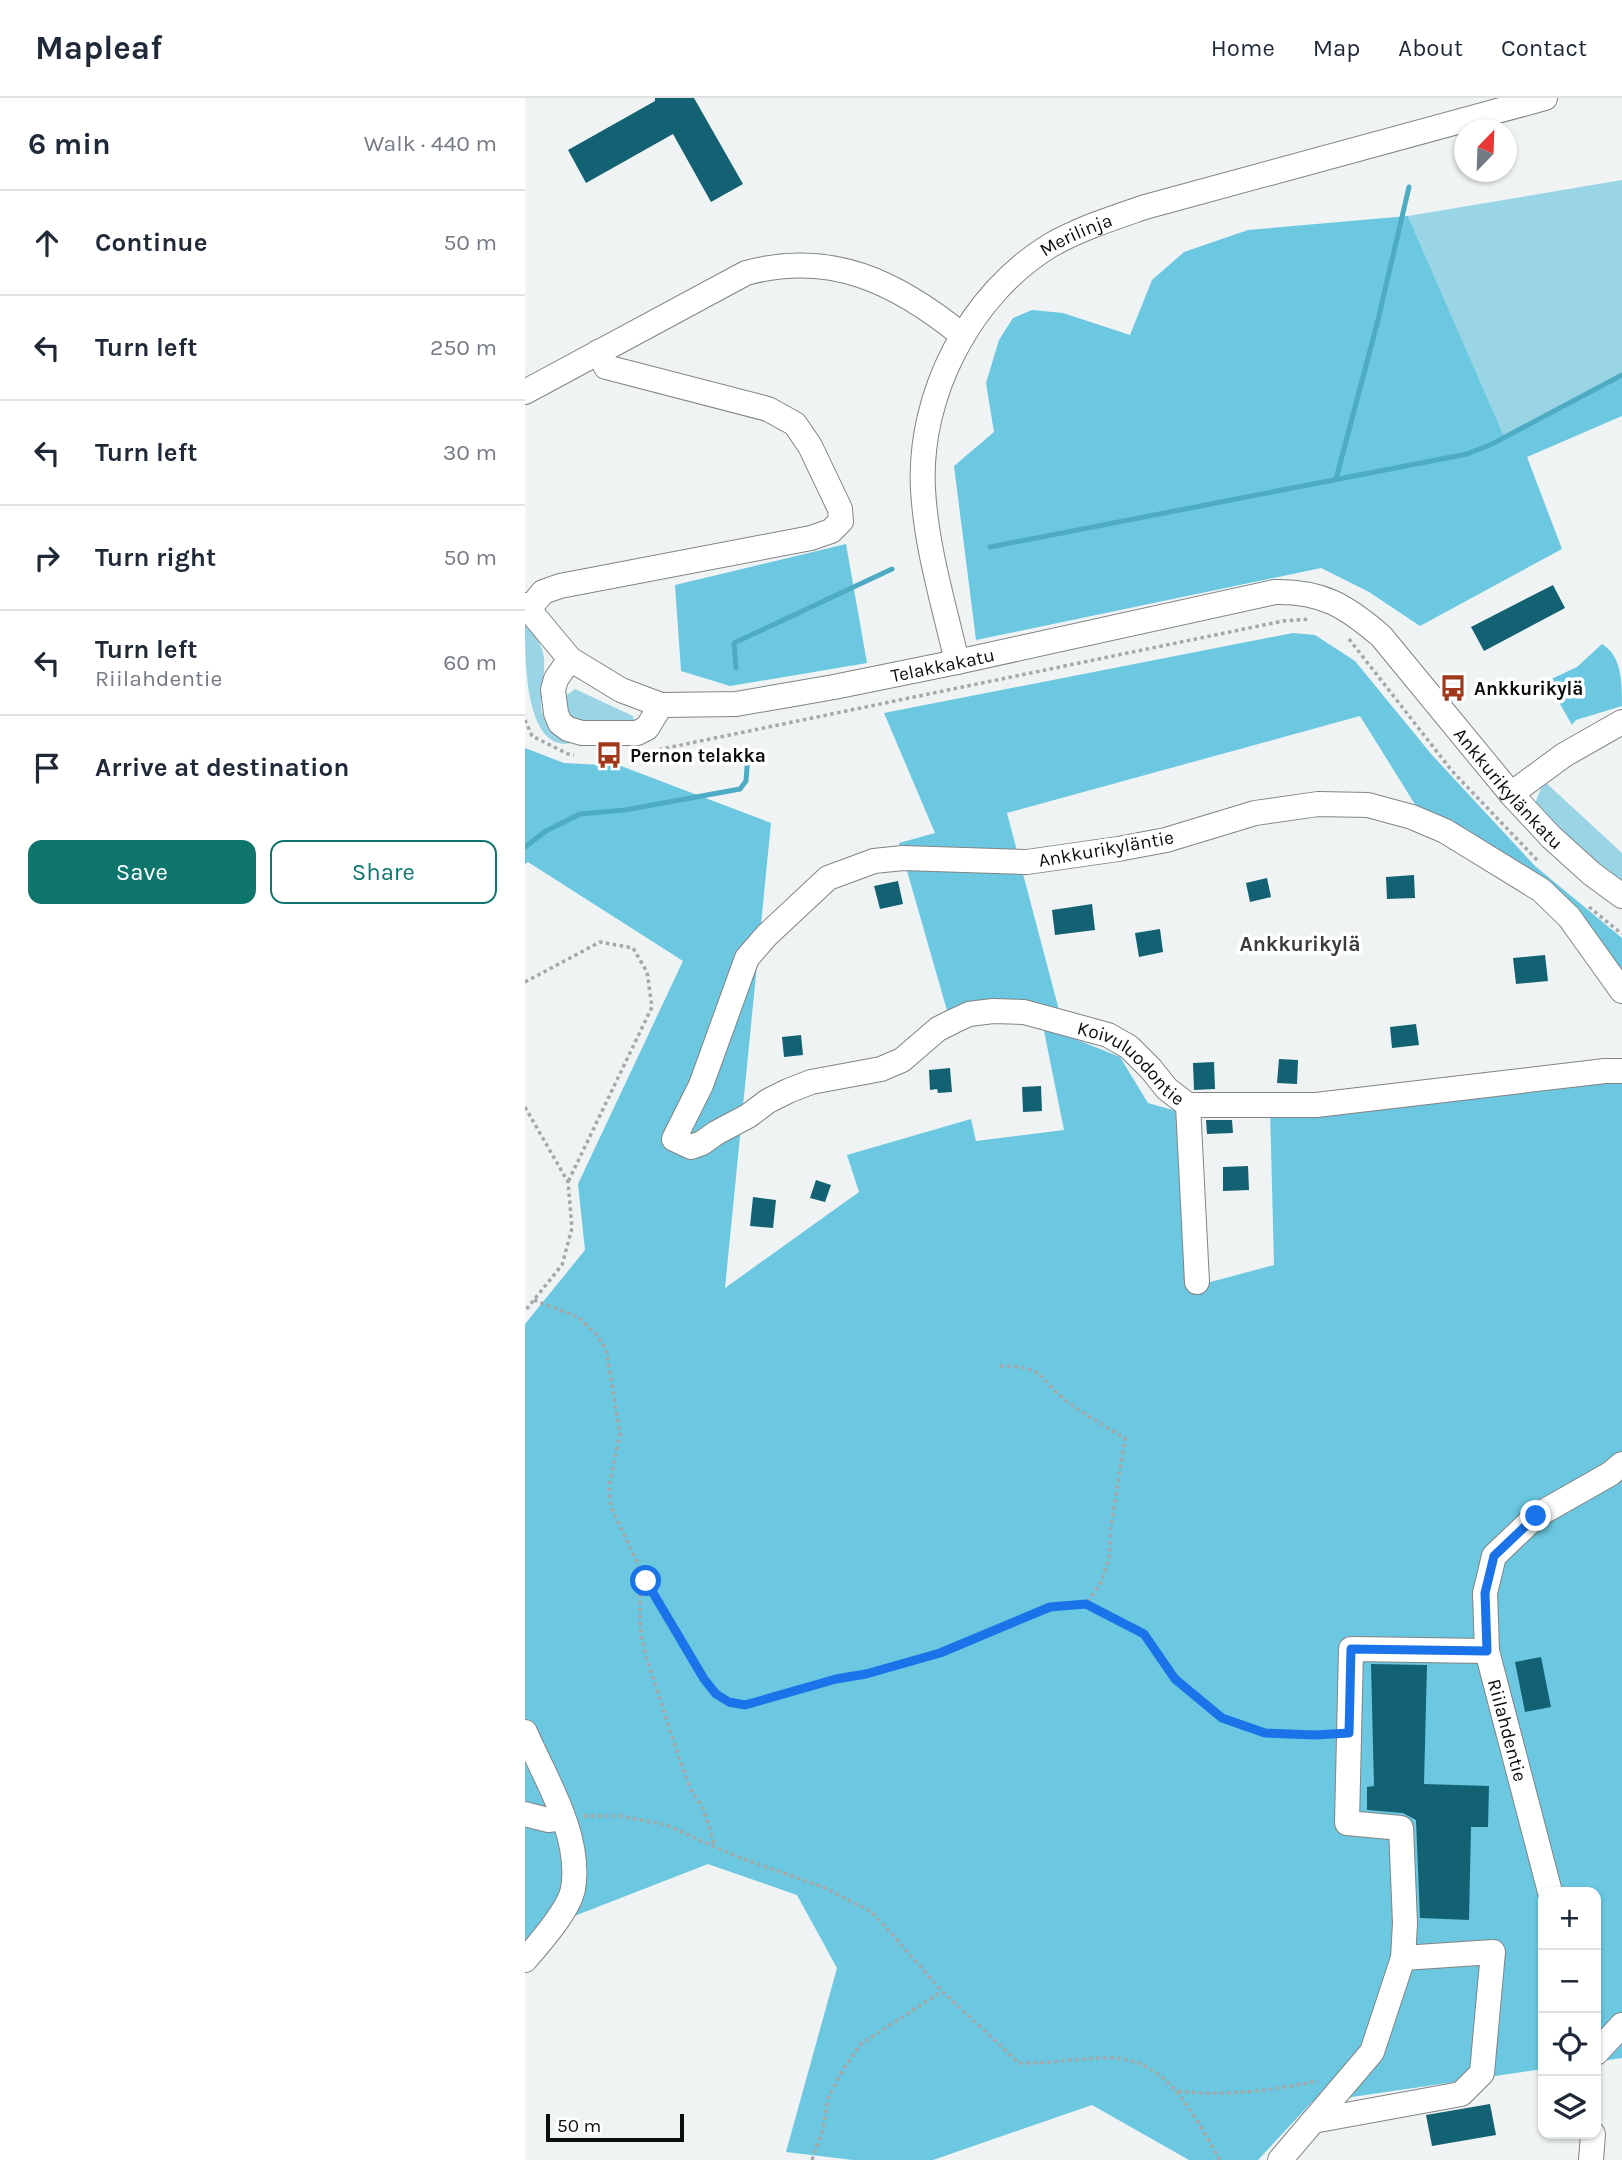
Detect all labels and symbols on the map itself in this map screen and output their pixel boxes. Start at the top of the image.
north arrow [1454,119,1517,182]
street label: Merilinja [1036,209,1115,261]
street label: Telakkakatu [889,644,997,687]
bus stop icon: Ankkurikylä [1438,673,1468,703]
place label: Ankkurikylä [1474,678,1583,700]
street label: Ankkurikylänkatu [1449,723,1567,854]
bus stop icon: Pernon telakka [594,740,624,770]
place label: Pernon telakka [630,745,766,767]
street label: Ankkurikyläntie [1037,826,1175,872]
district label: Ankkurikylä [1240,932,1360,956]
street label: Koivuluodontie [1075,1017,1189,1110]
route end [1520,1500,1551,1531]
route start [630,1565,661,1596]
street label: Riilahdentie [1483,1677,1531,1784]
scale bar [546,2111,684,2143]

